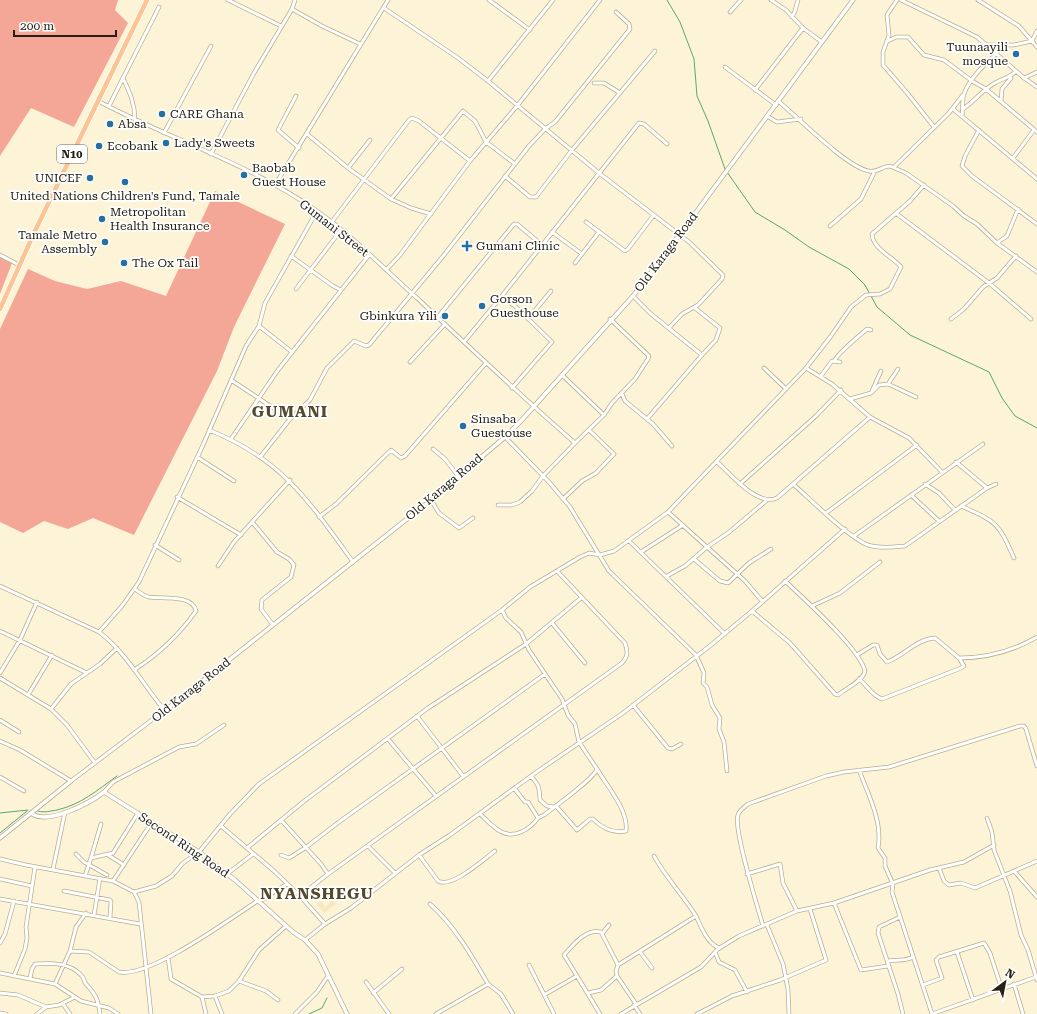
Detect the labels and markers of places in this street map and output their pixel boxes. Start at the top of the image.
place label: Tuunaayili mosque [946,40,1008,68]
marker: Tuunaayili mosque [1011,49,1021,59]
place label: CARE Ghana [170,107,244,121]
marker: CARE Ghana [157,109,167,119]
place label: Absa [118,117,147,131]
marker: Absa [105,119,115,129]
place label: Lady's Sweets [174,136,255,150]
marker: Lady's Sweets [161,138,171,148]
place label: Ecobank [107,139,159,153]
marker: Ecobank [94,141,104,151]
place label: Baobab Guest House [252,161,326,189]
marker: Baobab Guest House [239,170,249,180]
place label: UNICEF [35,171,82,185]
marker: UNICEF [85,173,95,183]
marker: United Nations Children's Fund, Tamale [120,177,130,187]
place label: United Nations Children's Fund, Tamale [10,189,240,203]
place label: Metropolitan Health Insurance [110,205,210,233]
marker: Metropolitan Health Insurance [97,214,107,224]
place label: Tamale Metro Assembly [18,228,98,256]
marker: Tamale Metro Assembly [100,237,110,247]
place label: Gumani Clinic [476,239,560,253]
marker: Gumani Clinic [461,240,473,252]
place label: The Ox Tail [132,256,198,270]
marker: The Ox Tail [119,258,129,268]
place label: Gorson Guesthouse [490,292,559,320]
marker: Gorson Guesthouse [477,301,487,311]
place label: Gbinkura Yili [360,309,437,323]
marker: Gbinkura Yili [440,311,450,321]
place label: Sinsaba Guestouse [471,412,532,440]
marker: Sinsaba Guestouse [458,421,468,431]

